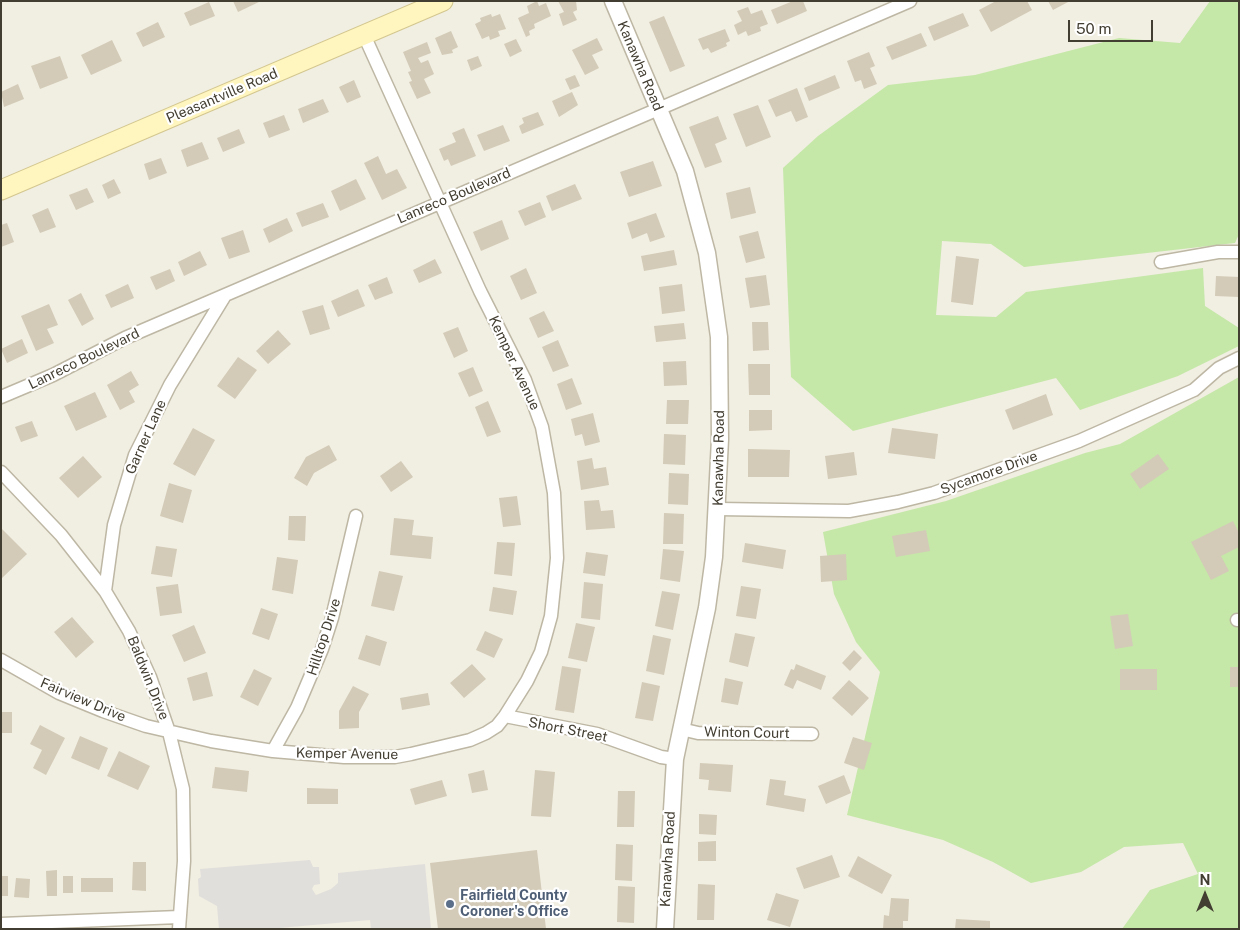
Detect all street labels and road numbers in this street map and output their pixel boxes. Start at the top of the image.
street label: Kanawha Road [614,19,666,113]
street label: Pleasantville Road [164,65,280,127]
street label: Lanreco Boulevard [395,165,513,227]
street label: Kemper Avenue [485,313,543,413]
street label: Lanreco Boulevard [26,325,142,393]
street label: Garner Lane [122,397,170,477]
street label: Kanawha Road [710,410,728,506]
street label: Sycamore Drive [938,448,1040,498]
street label: Hilltop Drive [304,596,344,678]
street label: Baldwin Drive [124,634,172,722]
street label: Fairview Drive [38,674,128,726]
street label: Short Street [527,714,609,746]
street label: Winton Court [704,724,790,742]
street label: Kemper Avenue [296,745,398,763]
street label: Kanawha Road [657,811,679,907]

